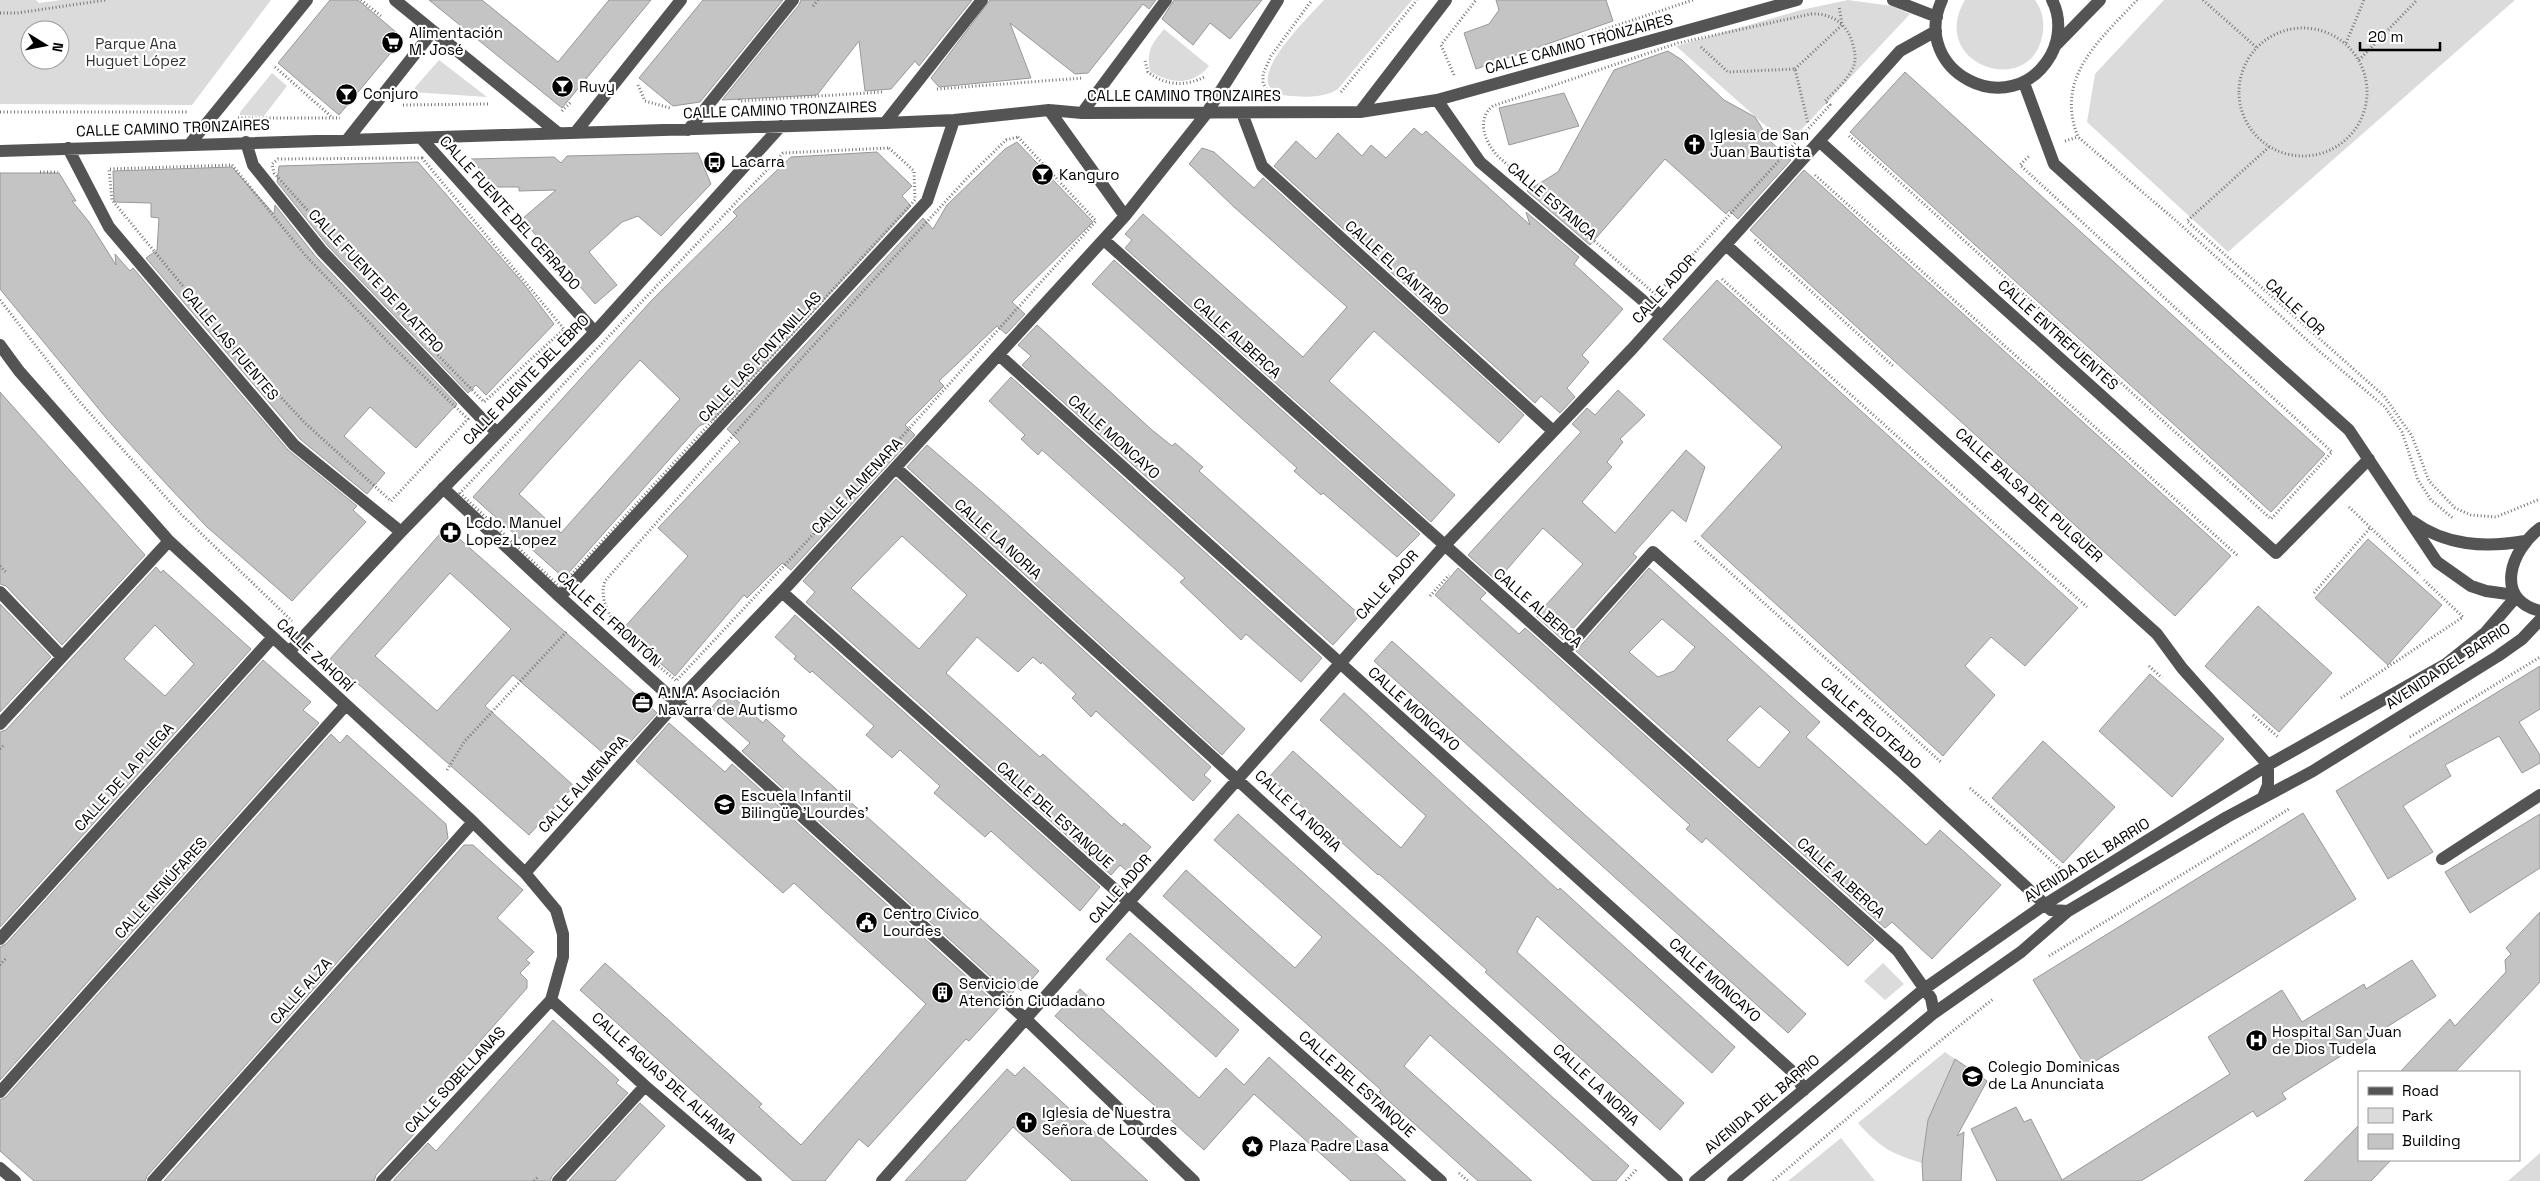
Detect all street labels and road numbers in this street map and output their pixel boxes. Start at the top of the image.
street label: CALLE CAMINO TRONZAIRES [1483,9,1675,78]
street label: CALLE CAMINO TRONZAIRES [1087,86,1281,105]
street label: CALLE CAMINO TRONZAIRES [683,97,877,122]
street label: CALLE CAMINO TRONZAIRES [76,115,270,140]
street label: CALLE FUENTE DEL CERRADO [436,131,585,294]
street label: CALLE ESTANCA [1504,158,1601,244]
street label: CALLE FUENTE DE PLATERO [305,205,448,357]
street label: CALLE EL CÁNTARO [1341,216,1453,319]
street label: CALLE ADOR [1628,250,1700,327]
street label: CALLE LOR [2261,274,2329,339]
street label: CALLE ENTREFUENTES [1994,275,2123,394]
street label: CALLE LAS FUENTES [178,283,283,404]
street label: CALLE LAS FONTANILLAS [694,287,825,426]
street label: CALLE ALBERCA [1189,293,1286,382]
street label: CALLE PUENTE DEL EBRO [458,310,593,449]
street label: CALLE MONCAYO [1064,390,1164,483]
street label: CALLE BALSA DEL PULGUER [1952,423,2107,566]
street label: CALLE ALMENARA [807,433,907,538]
street label: CALLE LA NORIA [951,494,1047,583]
street label: CALLE ADOR [1351,546,1422,623]
street label: CALLE ALBERCA [1490,564,1587,652]
street label: CALLE EL FRONTÓN [553,567,665,670]
street label: CALLE ZAHORÍ [273,614,358,695]
street label: AVENIDA DEL BARRIO [2382,618,2514,713]
street label: CALLE MONCAYO [1364,662,1464,755]
street label: CALLE PELOTEADO [1817,672,1926,773]
street label: CALLE DE LA PLIEGA [70,718,178,835]
street label: CALLE ALMENARA [534,731,632,836]
street label: CALLE DEL ESTANQUE [993,757,1118,872]
street label: CALLE LA NORIA [1251,766,1346,856]
street label: AVENIDA DEL BARRIO [2020,813,2153,906]
street label: CALLE NENÚFARES [110,833,211,942]
street label: CALLE ALBERCA [1793,833,1890,922]
street label: CALLE ADOR [1084,850,1155,927]
street label: CALLE MONCAYO [1665,933,1765,1026]
street label: CALLE ALZA [266,953,336,1028]
street label: CALLE AGUAS DEL ALHAMA [588,1008,741,1148]
street label: CALLE SOBELLANAS [400,1022,509,1137]
street label: CALLE DEL ESTANQUE [1295,1026,1420,1141]
street label: CALLE LA NORIA [1549,1040,1644,1130]
street label: AVENIDA DEL BARRIO [1700,1050,1823,1157]

